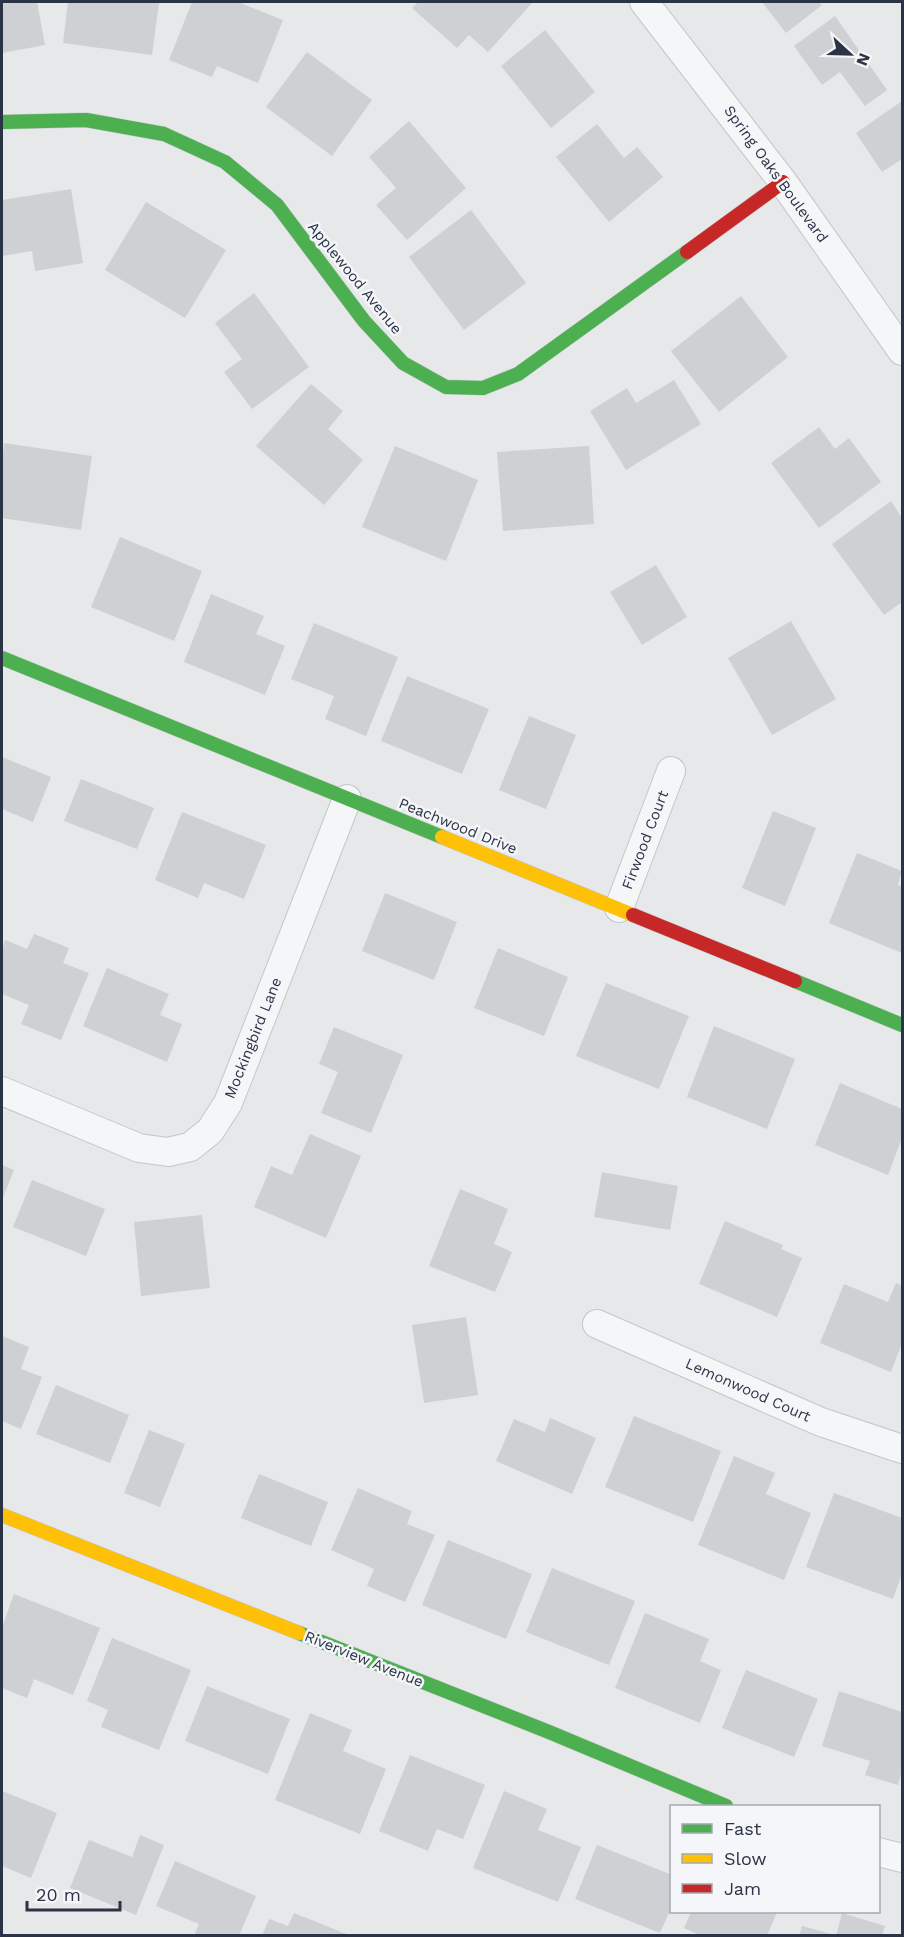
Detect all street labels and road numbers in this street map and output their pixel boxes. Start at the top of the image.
street label: Spring Oaks Boulevard [720,102,832,246]
street label: Applewood Avenue [304,218,406,338]
street label: Firwood Court [618,787,672,892]
street label: Peachwood Drive [396,794,520,858]
street label: Mockingbird Lane [220,975,286,1101]
street label: Lemonwood Court [683,1354,814,1426]
street label: Riverview Avenue [302,1627,426,1691]

